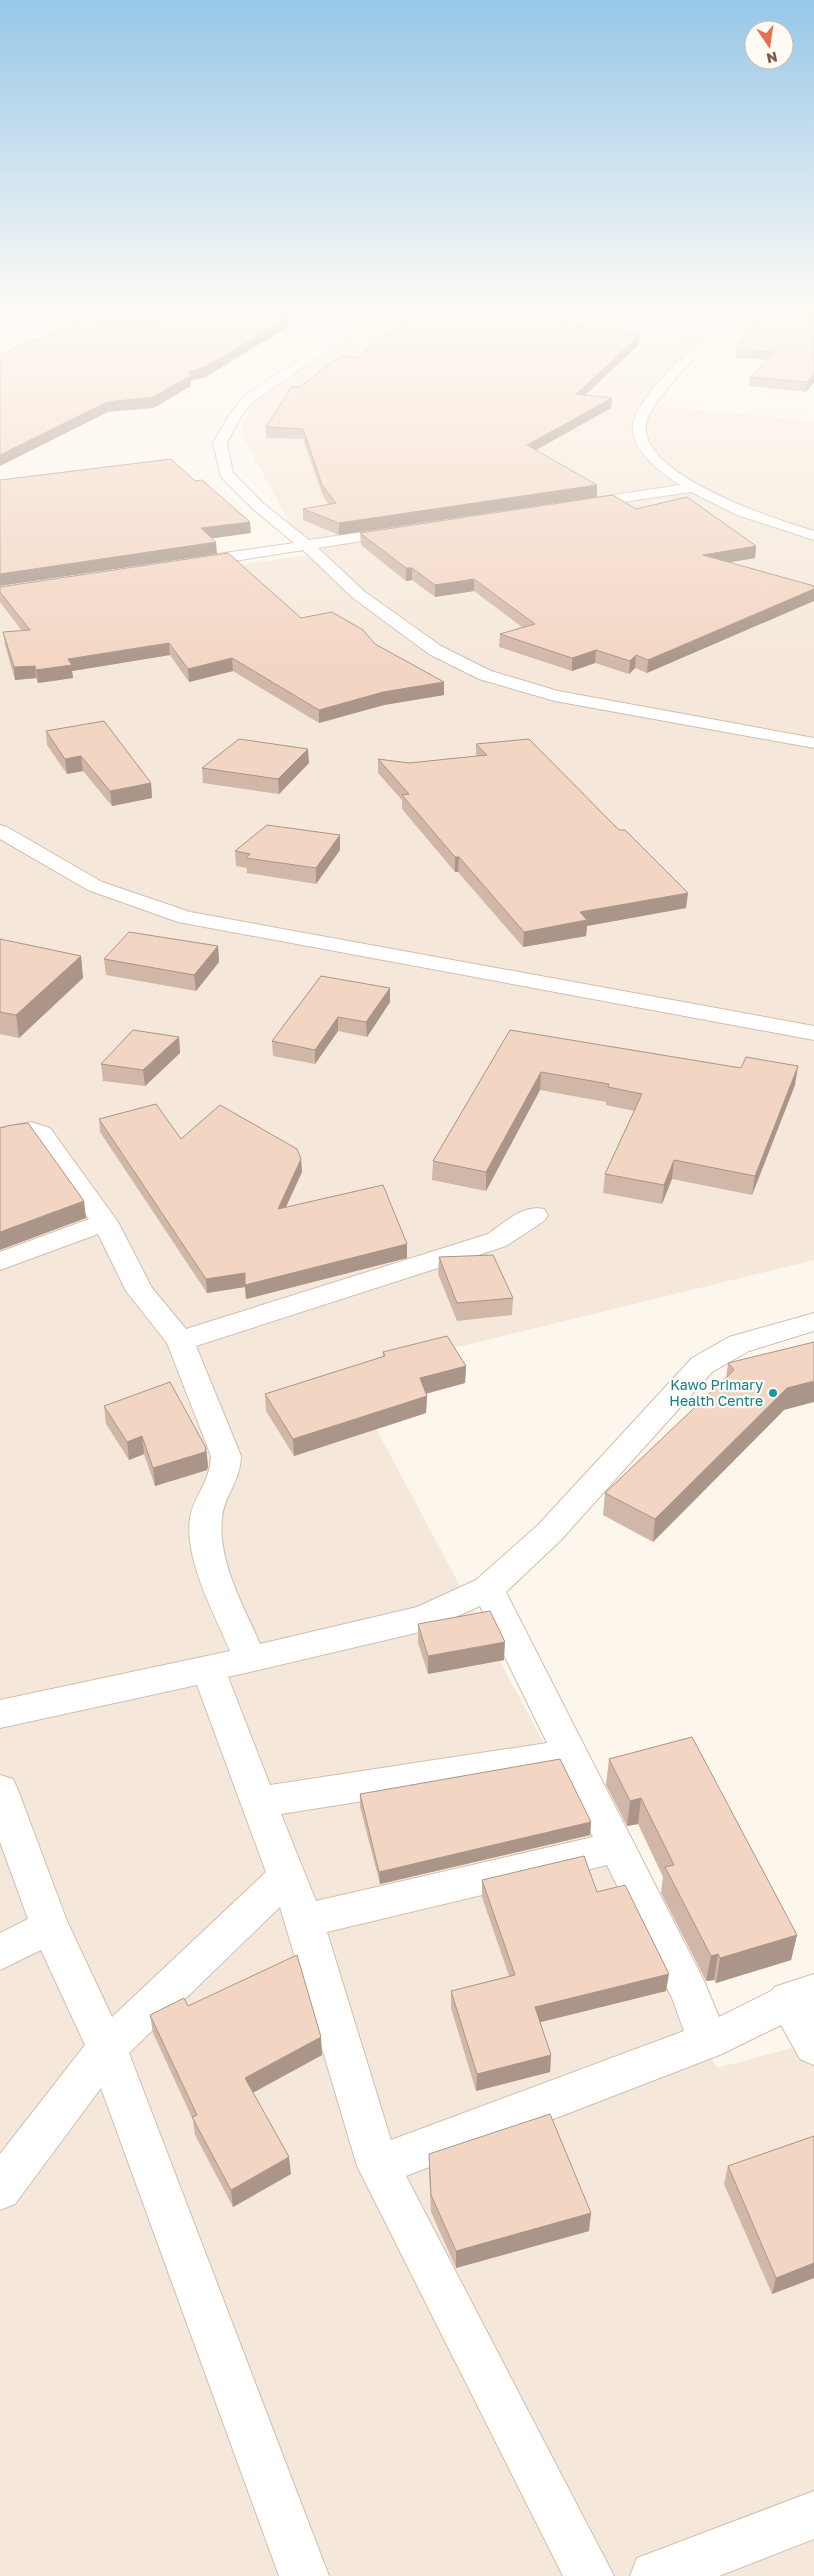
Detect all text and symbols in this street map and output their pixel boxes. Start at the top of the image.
north arrow [744,20,794,70]
text: N [765,49,779,68]
place label: Kawo Primary Health Centre [669,1376,763,1409]
marker: Kawo Primary Health Centre [767,1387,779,1399]

